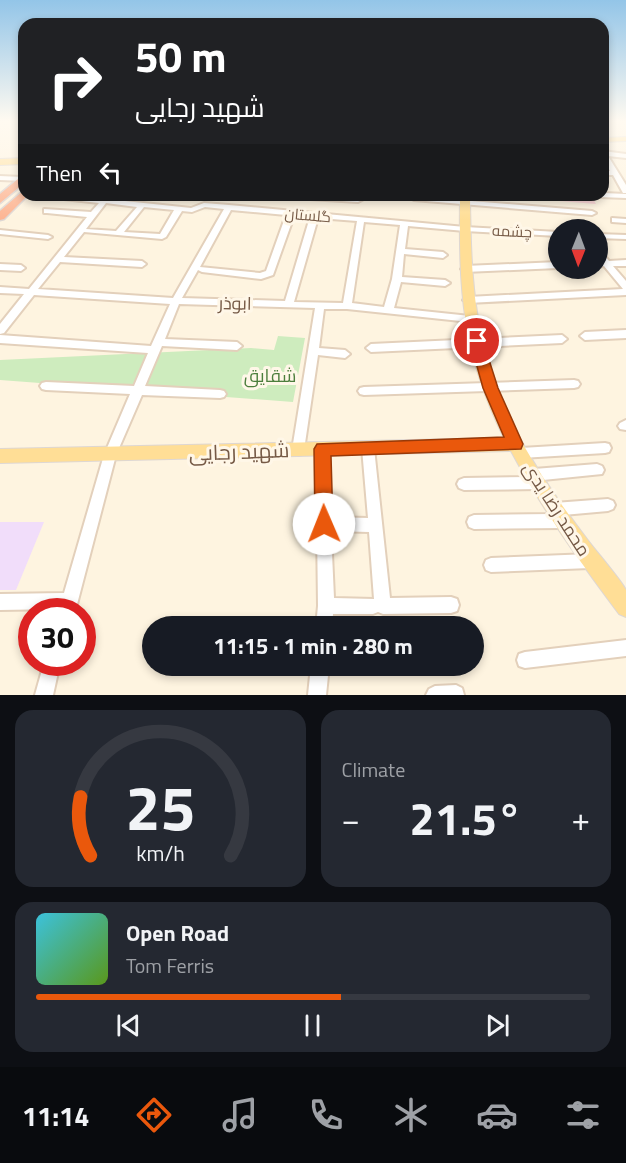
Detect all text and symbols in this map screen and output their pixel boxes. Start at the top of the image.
text: 50 m [135,24,227,88]
icon: right [36,42,114,120]
text: شهید رجایی [135,86,265,127]
text: Then [36,156,82,190]
icon: left [94,156,127,189]
street label: گلستان [284,202,332,228]
street label: چشمه [491,218,533,244]
north arrow [548,219,608,279]
map controls [548,219,608,279]
street label: ابوذر [217,289,252,317]
pin [451,315,502,366]
icon: arrive [460,324,493,357]
park label: شقایق [244,362,296,389]
street label: شهید رجایی [188,433,290,469]
street label: محمد رضا یدی [516,457,598,561]
position arrow [292,492,356,556]
speed limit sign: 30 [18,598,96,676]
text: 11:15 · 1 min · 280 m [213,629,413,663]
text: Climate [342,754,405,785]
text: 25 [125,759,195,854]
text: 21.5° [410,784,522,852]
text: − [342,794,360,844]
text: + [572,794,590,844]
text: km/h [136,837,185,869]
text: Open Road [126,916,229,950]
text: Tom Ferris [126,950,214,981]
icon: previous [112,1009,145,1042]
icon: pause [296,1009,329,1042]
icon: next [481,1009,514,1042]
icon: directions [133,1094,175,1136]
icon: music [219,1094,261,1136]
icon: phone [305,1094,347,1136]
icon: climate [390,1094,432,1136]
icon: car [476,1094,518,1136]
icon: filters [562,1094,604,1136]
text: 11:14 [22,1095,89,1136]

